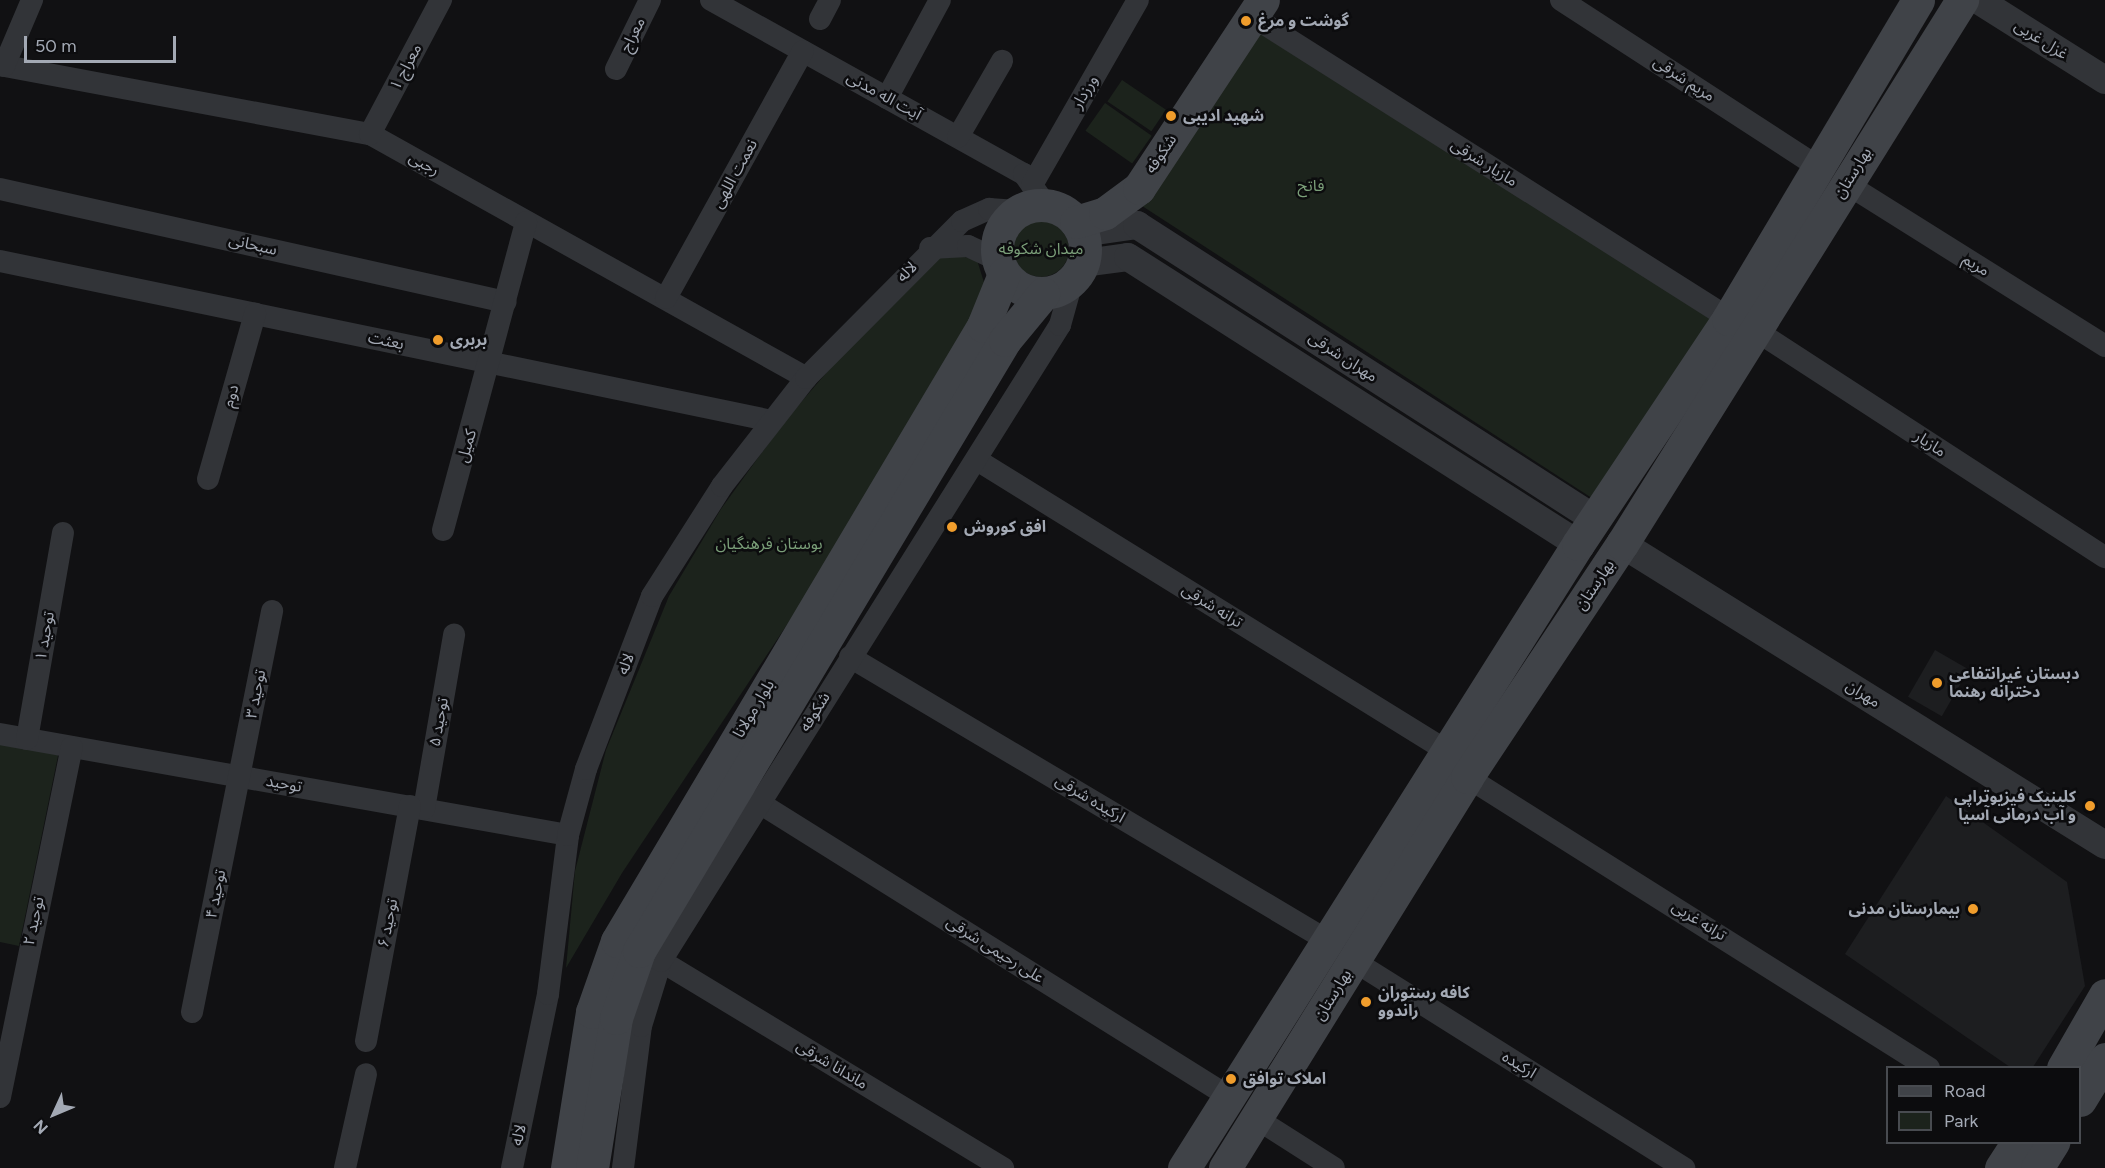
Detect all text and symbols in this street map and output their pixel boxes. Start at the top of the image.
place label: گوشت و مرغ [1258,11,1349,31]
street label: معراج [616,14,650,56]
marker: گوشت و مرغ [1239,14,1253,28]
street label: غزل غربی [2011,16,2071,64]
scale bar [27,24,178,62]
text: 50 m [35,35,77,57]
street label: معراج ۱ [386,41,426,93]
street label: مریم شرقی [1650,52,1718,106]
street label: آیت اله مدنی [843,68,925,124]
street label: ورزدار [1068,72,1102,112]
place label: شهید ادیبی [1183,106,1264,126]
marker: شهید ادیبی [1164,109,1178,123]
street label: شکوفه [1141,131,1181,177]
street label: مازیار شرقی [1447,135,1521,191]
street label: نعمت اللهی [708,136,762,212]
street label: بهارستان [1830,144,1876,202]
street label: رجبی [405,148,443,180]
park label: فاتح [1298,176,1324,196]
street label: سبحانی [227,230,279,260]
park label: میدان شکوفه [999,239,1083,259]
street label: مریم [1959,249,1993,281]
street label: لاله [893,258,921,286]
street label: بعثت [366,328,406,354]
street label: مهران شرقی [1305,328,1381,386]
place label: بربری [450,330,487,350]
marker: بربری [431,333,445,347]
street label: دوم [219,383,243,409]
street label: کمیل [453,427,481,465]
street label: مازیار [1911,427,1949,461]
place label: افق کوروش [964,517,1046,537]
marker: افق کوروش [945,520,959,534]
park label: بوستان فرهنگیان [715,534,823,554]
street label: بهارستان [1571,556,1619,614]
street label: ترانه شرقی [1178,580,1246,632]
street label: توحید ۱ [31,610,59,662]
street label: لاله [613,651,639,677]
place label: دبستان غیرانتفاعی دخترانه رهنما [1949,664,2079,702]
street label: توحید ۳ [242,668,270,720]
street label: بلوار مولانا [729,676,779,742]
street label: مهران [1842,676,1884,712]
marker: دبستان غیرانتفاعی دخترانه رهنما [1930,676,1944,690]
street label: شکوفه [795,689,835,735]
street label: توحید ۵ [425,696,453,748]
street label: توحید [264,771,304,797]
street label: ارکیده شرقی [1052,771,1128,827]
place label: کلینیک فیزیوتراپی و آب درمانی آسیا [1954,787,2076,825]
marker: کلینیک فیزیوتراپی و آب درمانی آسیا [2081,797,2099,815]
street label: توحید ۴ [202,868,230,920]
street label: توحید ۲ [19,895,49,947]
street label: توحید ۶ [374,897,402,949]
street label: ترانه غربی [1668,897,1730,945]
place label: بیمارستان مدنی [1848,899,1960,919]
marker: بیمارستان مدنی [1964,900,1982,918]
street label: علی رحیمی شرقی [943,912,1047,988]
street label: بهارستان [1310,966,1356,1024]
place label: کافه رستوران راندوو [1378,983,1470,1021]
marker: کافه رستوران راندوو [1359,995,1373,1009]
street label: ماندانا شرقی [793,1036,871,1094]
street label: ارکیده [1498,1047,1540,1083]
legend [1886,1066,2081,1144]
place label: املاک توافق [1243,1069,1326,1089]
marker: املاک توافق [1224,1072,1238,1086]
text: Road [1944,1080,1985,1102]
north arrow [24,1084,84,1144]
text: Park [1944,1110,1978,1132]
text: N [30,1116,52,1138]
street label: لاله [507,1123,531,1147]

